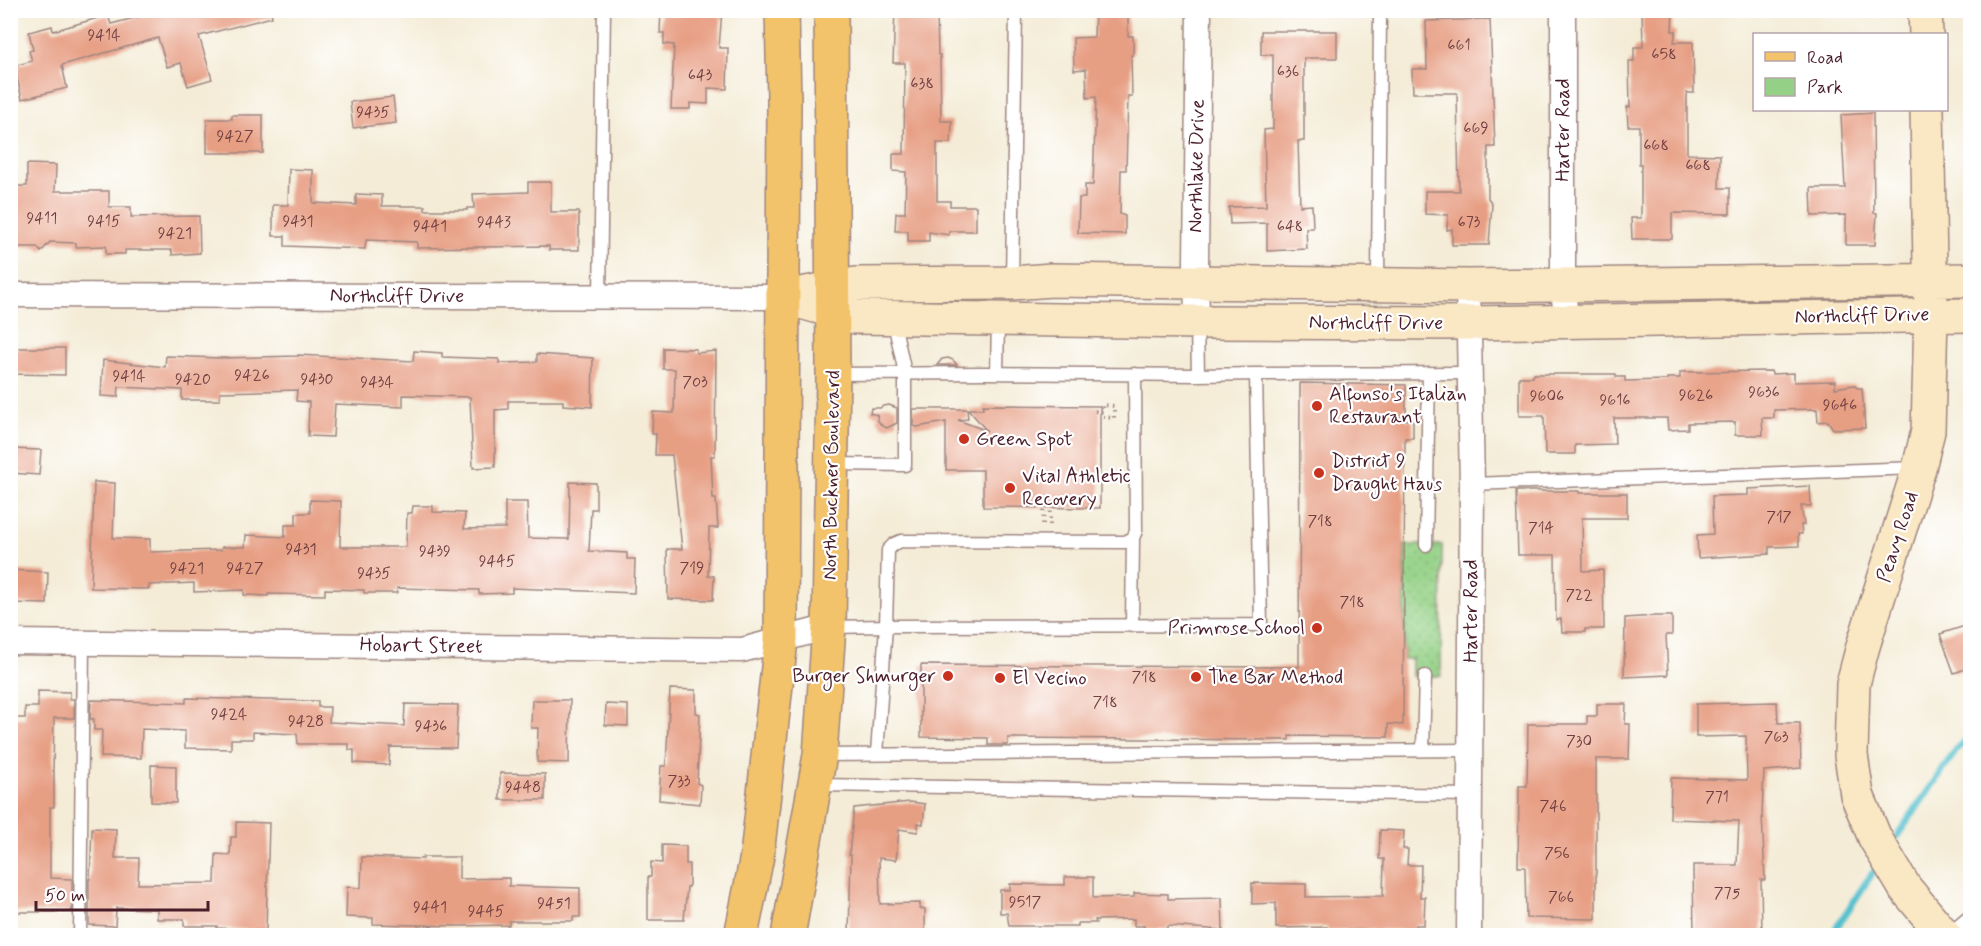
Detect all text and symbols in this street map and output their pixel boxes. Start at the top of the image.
house number: 9414 [87,25,121,46]
legend [1753,33,1948,111]
house number: 661 [1447,35,1471,56]
house number: 658 [1651,44,1677,65]
text: Road [1807,46,1843,70]
house number: 636 [1277,61,1299,82]
house number: 643 [688,65,713,86]
house number: 638 [910,73,934,94]
text: Park [1807,76,1843,100]
street label: Harter Road [1550,78,1577,182]
street label: Northlake Drive [1182,99,1212,233]
house number: 9435 [356,102,390,123]
house number: 669 [1463,118,1489,139]
house number: 9427 [217,126,254,147]
house number: 668 [1643,135,1669,156]
house number: 668 [1685,155,1711,176]
house number: 9411 [27,208,57,229]
house number: 9415 [87,211,121,232]
house number: 9431 [282,211,314,232]
house number: 9443 [477,212,511,233]
house number: 673 [1458,212,1481,233]
house number: 9441 [413,216,447,237]
house number: 648 [1277,216,1303,237]
house number: 9421 [158,223,192,244]
street label: Northcliff Drive [330,283,464,310]
street label: Northcliff Drive [1794,301,1930,331]
street label: Northcliff Drive [1309,310,1443,337]
house number: 9426 [234,365,270,386]
house number: 9414 [112,366,146,387]
house number: 9420 [175,369,211,390]
house number: 9430 [300,369,334,390]
street label: North Buckner Boulevard [817,370,847,580]
house number: 9434 [360,372,394,393]
house number: 703 [682,372,708,393]
place label: Alfonso's Italian Restaurant [1329,381,1467,431]
house number: 9636 [1748,382,1780,403]
house number: 9626 [1679,385,1713,406]
house number: 9606 [1530,386,1564,407]
house number: 9616 [1599,390,1631,411]
house number: 9646 [1823,395,1857,416]
marker: Alfonso's Italian Restaurant [1310,399,1324,413]
place label: Green Spot [976,426,1073,453]
marker: Green Spot [957,432,971,446]
place label: District 9 Draught Haus [1331,448,1442,499]
place label: Vital Athletic Recovery [1022,463,1131,513]
marker: District 9 Draught Haus [1312,466,1326,480]
marker: Vital Athletic Recovery [1003,481,1017,495]
street label: Peavy Road [1871,488,1925,586]
house number: 717 [1766,507,1792,528]
house number: 718 [1307,511,1333,532]
house number: 714 [1528,518,1554,539]
house number: 9431 [285,539,317,560]
house number: 9439 [419,541,451,562]
house number: 9445 [479,551,515,572]
house number: 9421 [170,558,204,579]
house number: 9427 [227,558,264,579]
house number: 719 [679,558,705,579]
street label: Harter Road [1458,559,1485,663]
house number: 9435 [357,563,391,584]
house number: 722 [1565,585,1593,606]
house number: 718 [1339,592,1365,613]
place label: Primrose School [1168,615,1305,642]
marker: Primrose School [1310,621,1324,635]
street label: Hobart Street [359,631,483,661]
place label: Burger Shmurger [792,663,936,691]
place label: The Bar Method [1208,664,1343,691]
place label: El Vecino [1012,665,1087,692]
house number: 718 [1131,667,1157,688]
marker: Burger Shmurger [941,669,955,683]
marker: The Bar Method [1189,670,1203,684]
marker: El Vecino [993,671,1007,685]
house number: 718 [1092,692,1118,713]
house number: 9424 [211,704,247,725]
house number: 9428 [288,711,324,732]
house number: 9436 [415,716,447,737]
house number: 763 [1763,727,1789,748]
house number: 730 [1566,731,1592,752]
house number: 733 [667,771,691,792]
house number: 9448 [505,777,541,798]
house number: 771 [1705,787,1729,808]
house number: 746 [1540,796,1566,817]
house number: 756 [1544,843,1570,864]
scale bar [36,874,208,912]
house number: 775 [1714,883,1740,904]
text: 50 m [45,884,85,908]
house number: 766 [1548,887,1574,908]
house number: 9517 [1009,892,1041,913]
house number: 9451 [537,893,571,914]
house number: 9441 [413,897,447,918]
house number: 9445 [468,901,504,922]

